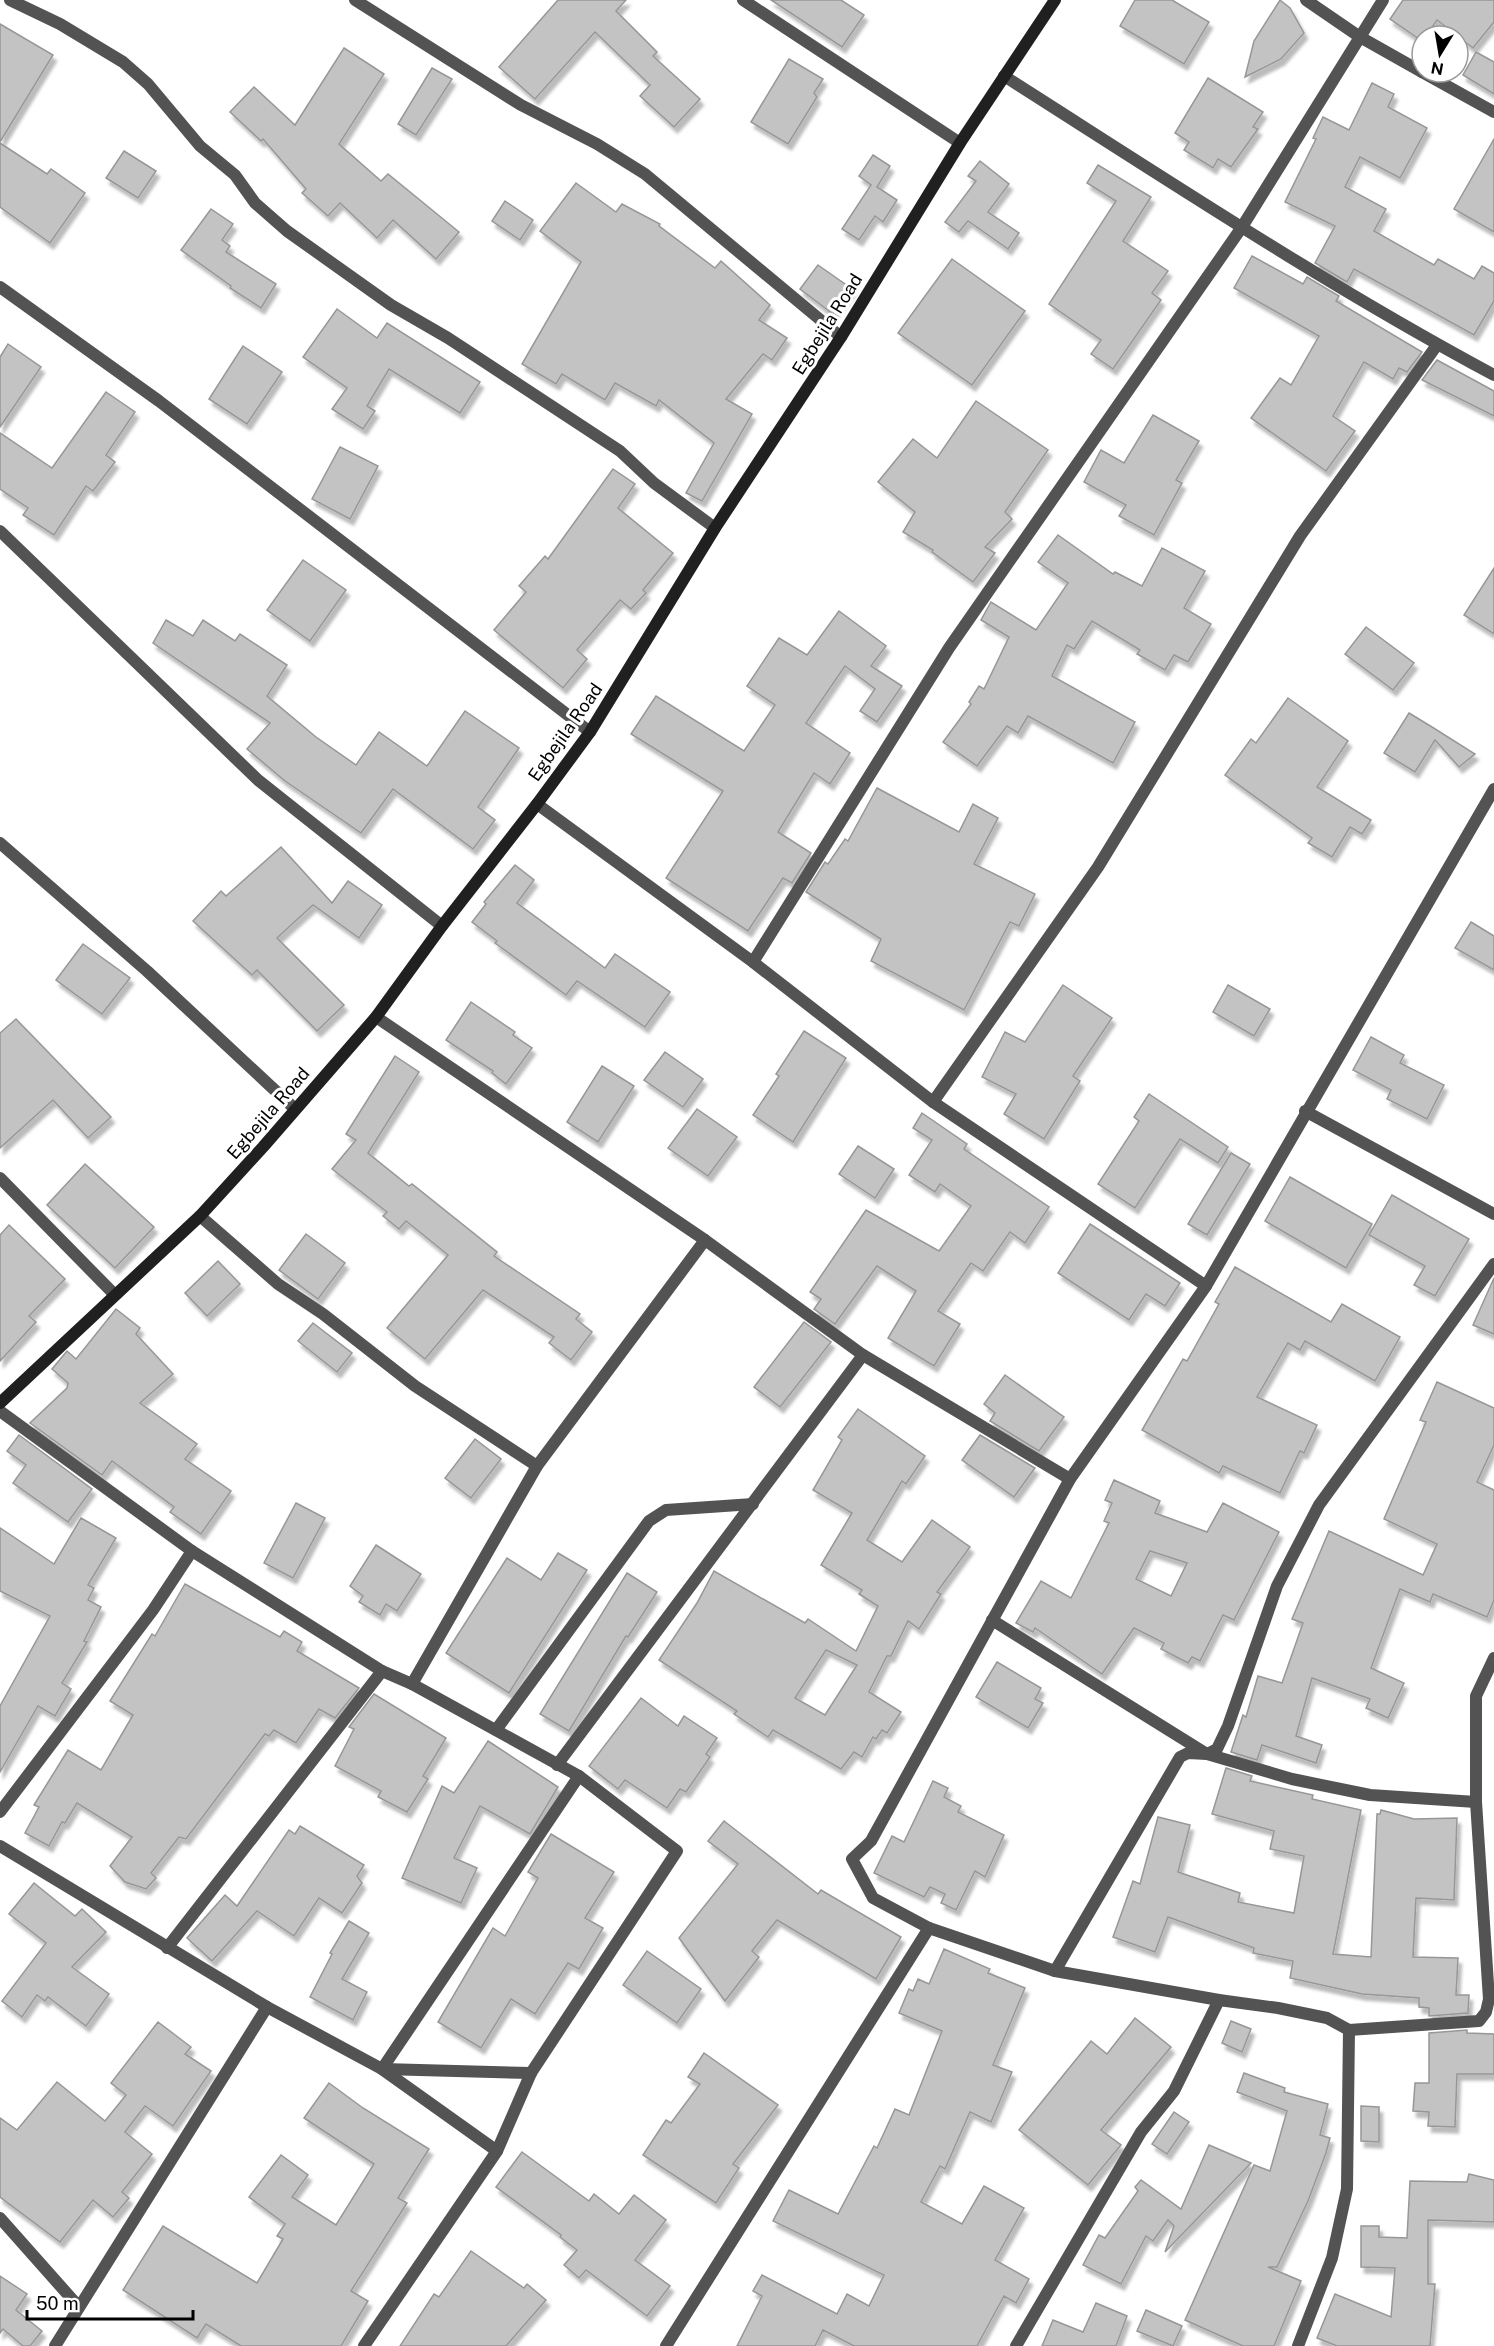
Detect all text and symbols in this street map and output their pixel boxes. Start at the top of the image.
north arrow [1410,24,1470,84]
text: N [1429,58,1445,79]
street label: Egbejila Road [788,270,866,378]
street label: Egbejila Road [523,679,607,785]
street label: Egbejila Road [222,1063,314,1163]
scale bar [27,2283,194,2321]
text: 50 m [36,2293,79,2314]

